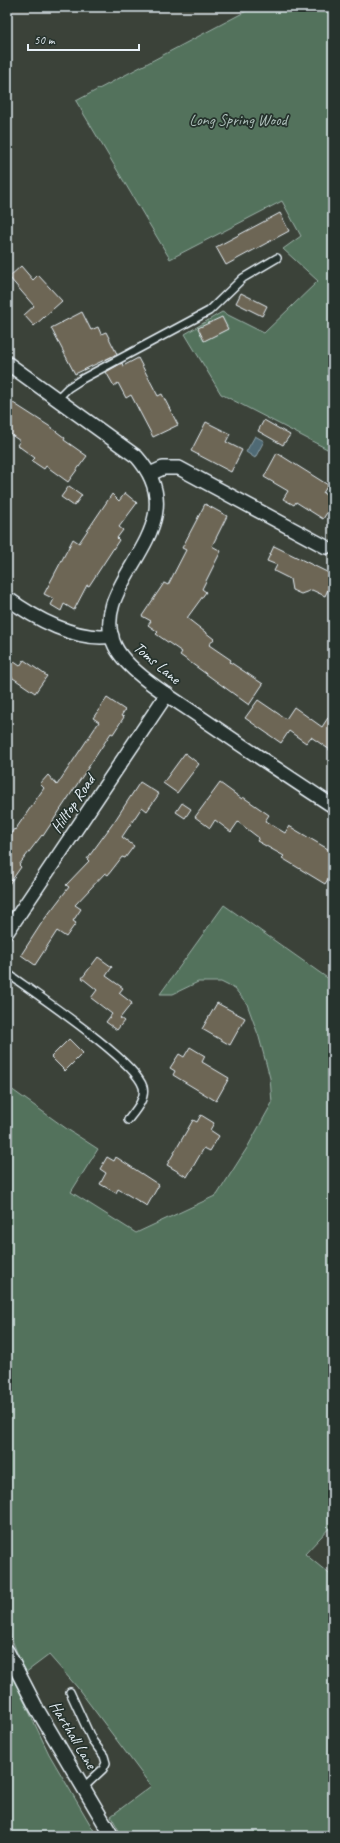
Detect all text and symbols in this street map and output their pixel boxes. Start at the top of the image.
scale bar [28,26,139,52]
text: 50 m [34,32,56,48]
park label: Long Spring Wood [189,110,290,130]
street label: Toms Lane [129,638,186,690]
street label: Hilltop Road [46,769,101,837]
street label: Harthall Lane [45,1697,102,1774]

